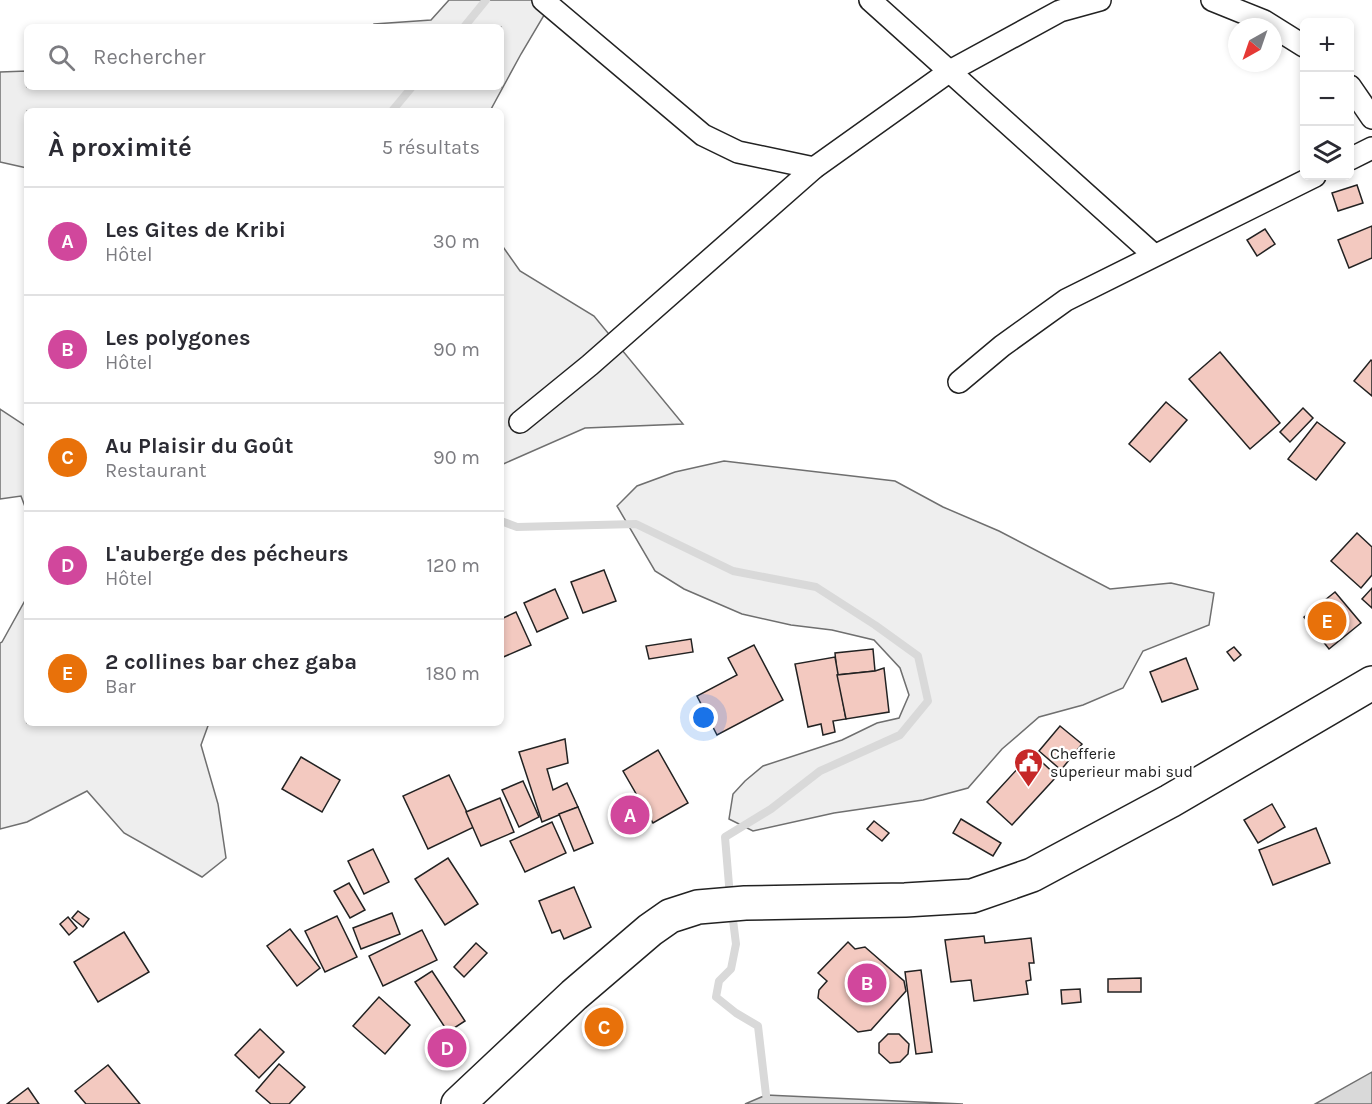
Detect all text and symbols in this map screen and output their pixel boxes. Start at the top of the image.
north arrow [1228,18,1282,72]
map controls [1300,18,1354,180]
button: + [1300,18,1354,72]
search box [24,24,504,90]
icon: search [45,41,78,74]
text: Rechercher [93,44,206,70]
button: − [1300,72,1354,126]
button: layers [1300,126,1354,180]
text: À proximité [48,132,192,163]
text: 5 résultats [382,136,480,159]
text: Les Gites de Kribi [105,217,286,243]
text: A [61,230,74,253]
text: 30 m [433,230,480,253]
text: Hôtel [105,243,153,266]
text: Les polygones [105,325,250,351]
text: B [61,338,74,361]
text: 90 m [433,338,480,361]
text: Hôtel [105,351,153,374]
text: Au Plaisir du Goût [105,433,293,459]
text: C [61,446,74,469]
text: 90 m [433,446,480,469]
text: Restaurant [105,459,207,482]
text: L'auberge des pécheurs [105,541,349,567]
text: D [61,554,74,577]
text: 120 m [426,554,480,577]
text: Hôtel [105,567,153,590]
pin: E [1308,598,1346,644]
text: 2 collines bar chez gaba [105,649,357,675]
text: E [62,662,73,685]
text: 180 m [426,662,480,685]
text: Bar [105,675,136,698]
your location [689,703,718,732]
place label: Chefferie superieur mabi sud [1050,744,1193,781]
public building icon: Chefferie superieur mabi sud [1013,746,1045,788]
pin: A [610,792,650,838]
pin: B [848,960,886,1006]
pin: C [584,1004,624,1050]
pin: D [428,1026,466,1070]

